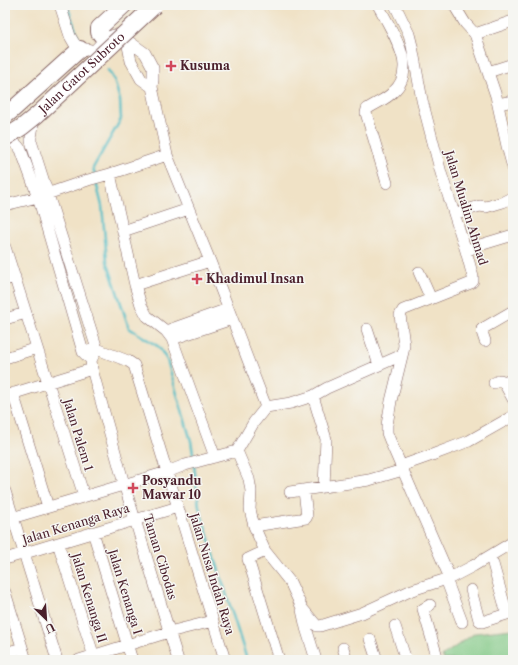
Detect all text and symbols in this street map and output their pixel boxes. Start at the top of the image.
street label: Jalan Gatot Subroto [34,29,128,118]
place label: Kusuma [180,58,231,73]
marker: Kusuma [165,60,177,72]
street label: Jalan Mualim Ahmad [441,147,491,268]
place label: Khadimul Insan [206,271,305,286]
marker: Khadimul Insan [191,273,203,285]
street label: Jalan Palem 1 [60,395,97,473]
place label: Posyandu Mawar 10 [142,473,201,502]
marker: Posyandu Mawar 10 [127,482,139,494]
street label: Jalan Kenanga Raya [19,500,132,548]
street label: Jalan Nusa Indah Raya [186,509,238,637]
street label: Taman Cibodas [140,512,181,601]
street label: Jalan Kenanga I [105,546,146,636]
street label: Jalan Kenanga II [68,549,110,644]
north arrow [26,599,66,639]
text: U [43,620,57,636]

